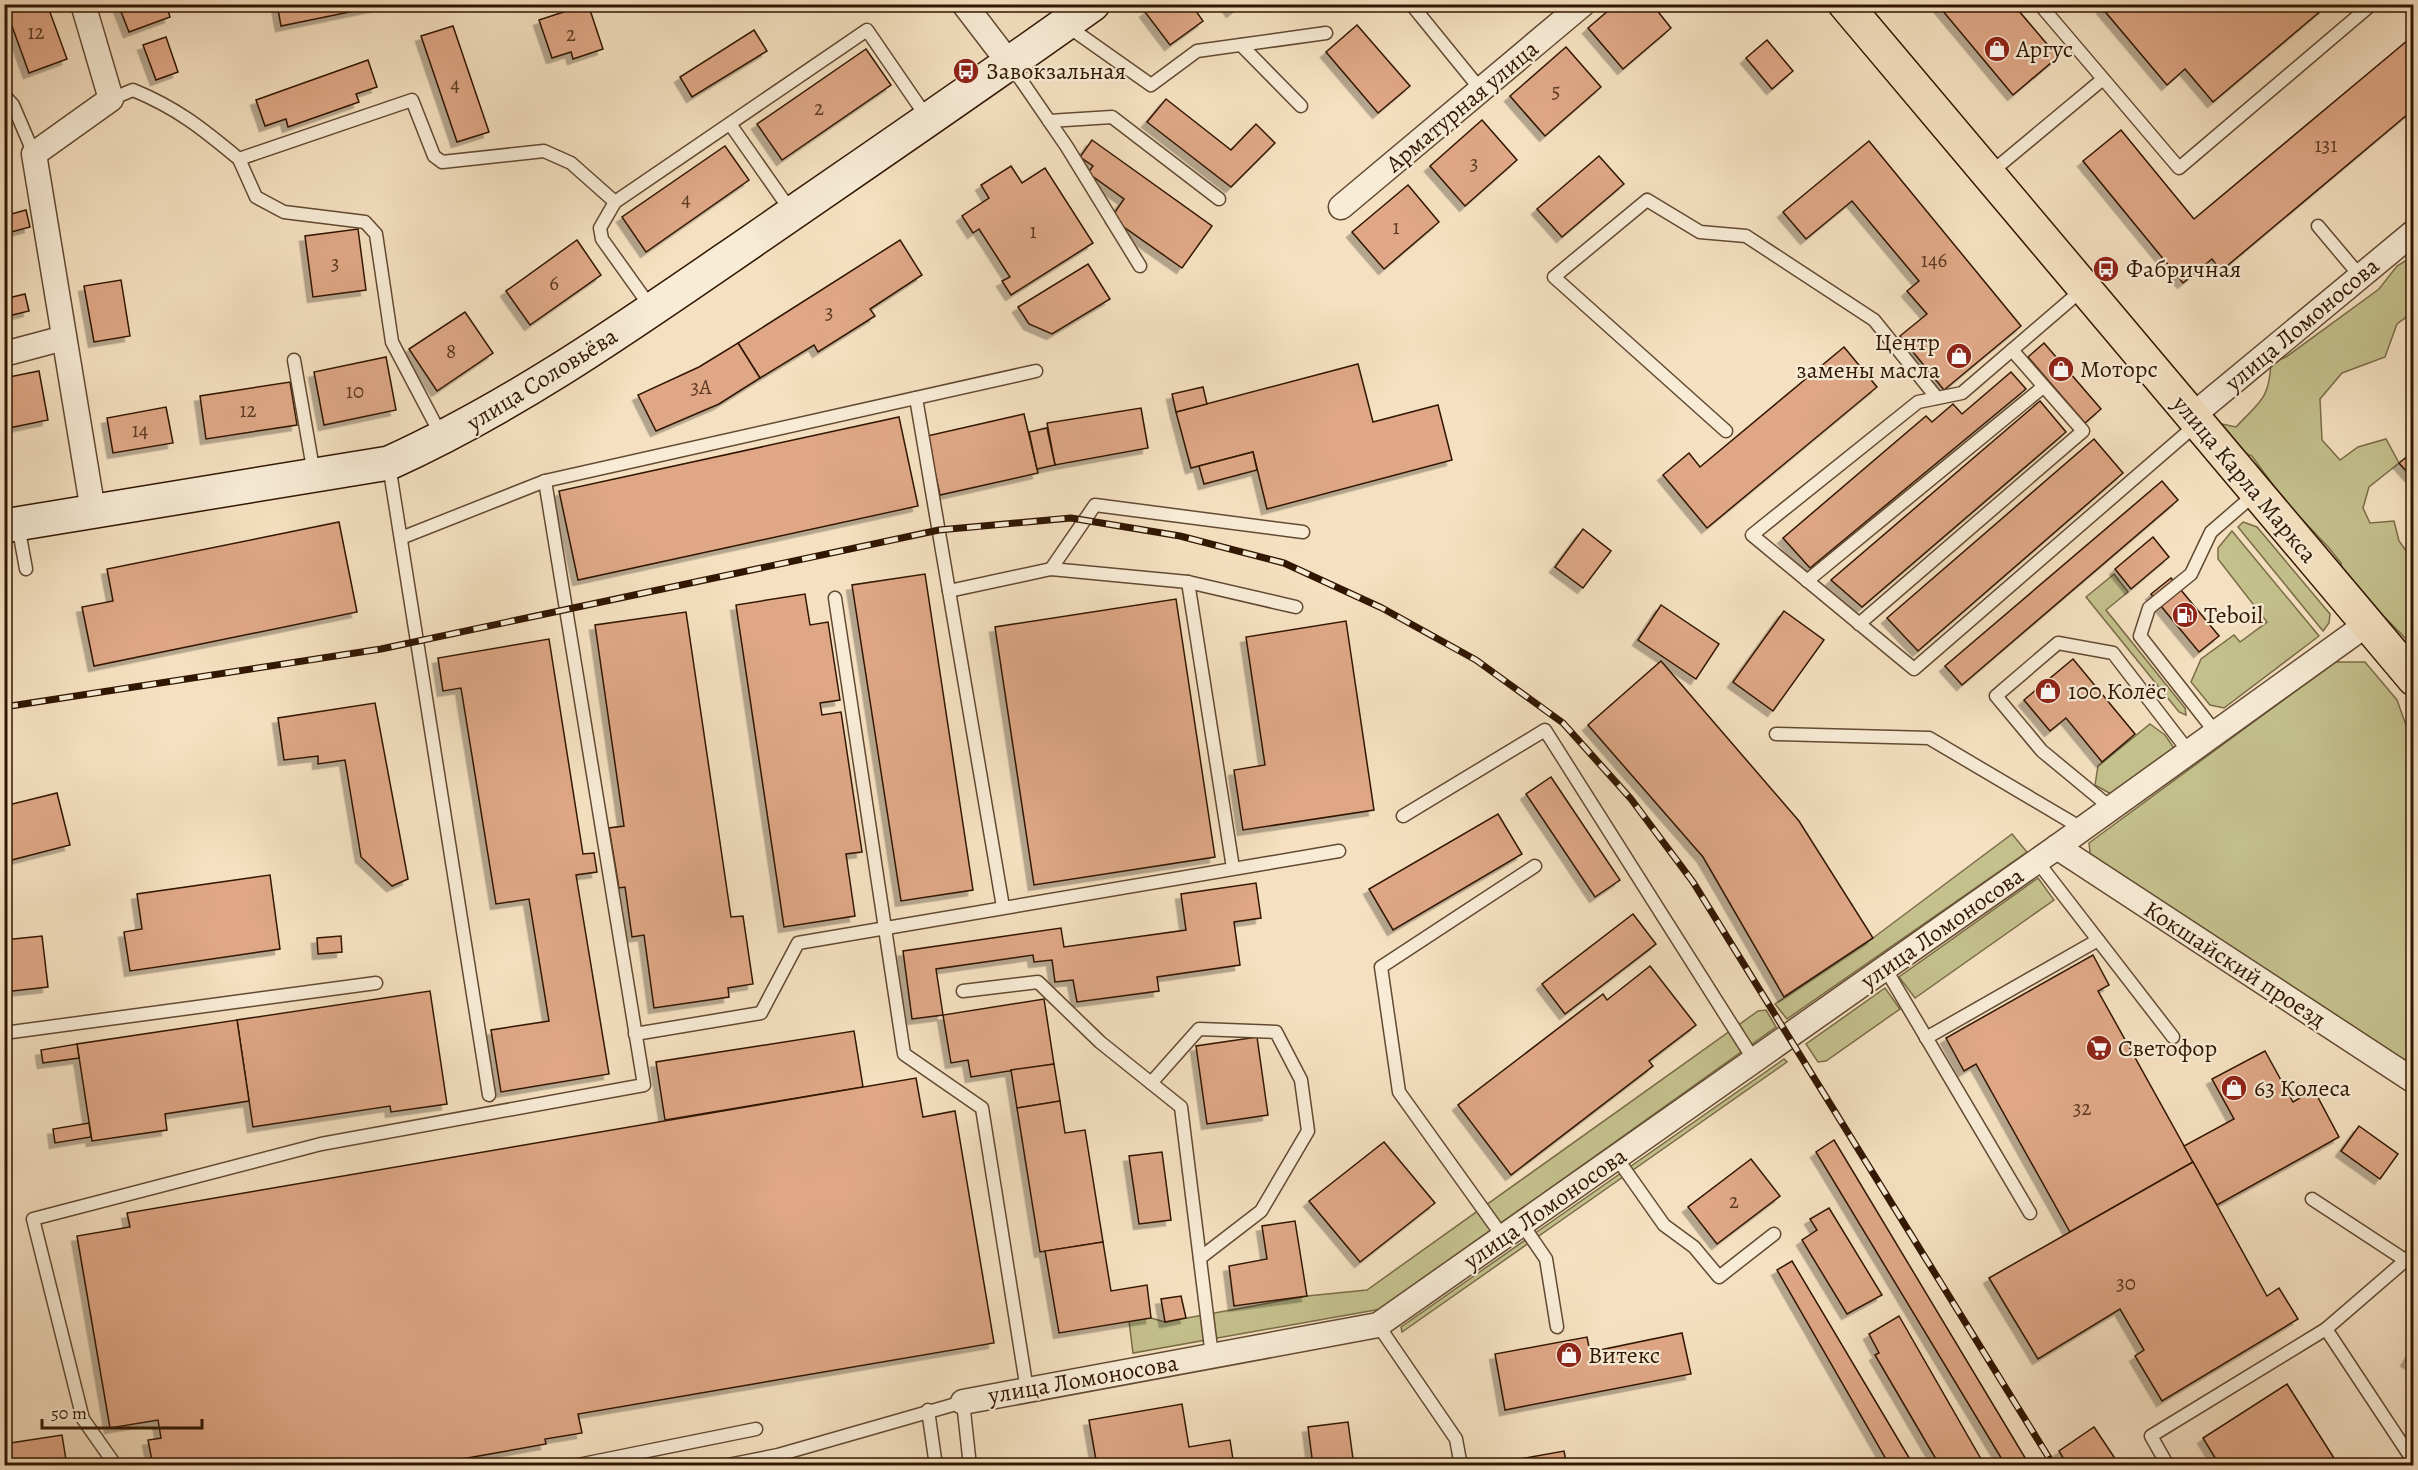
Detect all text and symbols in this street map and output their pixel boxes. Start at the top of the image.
house number: 12 [27,18,45,46]
house number: 2 [566,20,576,48]
street label: Арматурная улица [1378,33,1545,180]
place label: Аргус [2015,33,2073,65]
shop icon: Аргус [1982,34,2012,64]
place label: Завокзальная [986,55,1126,87]
bus stop icon: Завокзальная [951,56,981,86]
house number: 4 [450,70,460,98]
house number: 5 [1551,77,1561,105]
house number: 2 [814,94,824,122]
house number: 131 [2314,131,2338,159]
house number: 3 [1470,149,1478,177]
house number: 4 [681,185,691,213]
house number: 1 [1392,213,1400,241]
house number: 1 [1029,217,1037,245]
house number: 146 [1921,246,1947,274]
house number: 3 [331,249,339,277]
street label: улица Ломоносова [2217,250,2386,399]
place label: Фабричная [2126,253,2241,285]
bus stop icon: Фабричная [2091,254,2121,284]
house number: 6 [549,269,559,297]
house number: 3 [825,298,833,326]
street label: улица Соловьёва [460,320,623,439]
place label: Центр замены масла [1796,326,1940,386]
house number: 8 [446,337,456,365]
shop icon: Центр замены масла [1944,341,1974,371]
place label: Моторс [2080,353,2158,385]
shop icon: Моторс [2046,354,2076,384]
house number: 3А [691,373,712,401]
house number: 10 [346,377,364,405]
street label: улица Карла Маркса [2165,388,2325,570]
house number: 12 [239,396,257,424]
house number: 14 [132,416,148,444]
place label: Teboil [2204,599,2263,631]
fuel station icon: Teboil [2170,600,2200,630]
place label: 100 Колёс [2068,675,2167,707]
shop icon: 100 Колёс [2033,676,2063,706]
street label: улица Ломоносова [1853,860,2030,997]
street label: Кокшайский проезд [2138,893,2332,1035]
place label: Светофор [2118,1032,2217,1064]
supermarket icon: Светофор [2084,1033,2114,1063]
place label: 63 Колеса [2254,1072,2351,1104]
shop icon: 63 Колеса [2219,1073,2249,1103]
house number: 32 [2073,1094,2091,1122]
street label: улица Ломоносова [1456,1140,1633,1277]
house number: 2 [1729,1187,1739,1215]
house number: 30 [2116,1269,2136,1297]
place label: Витекс [1588,1339,1660,1371]
shop icon: Витекс [1554,1340,1584,1370]
street label: улица Ломоносова [985,1347,1180,1412]
scale bar [42,1392,202,1430]
text: 50 m [51,1401,87,1425]

